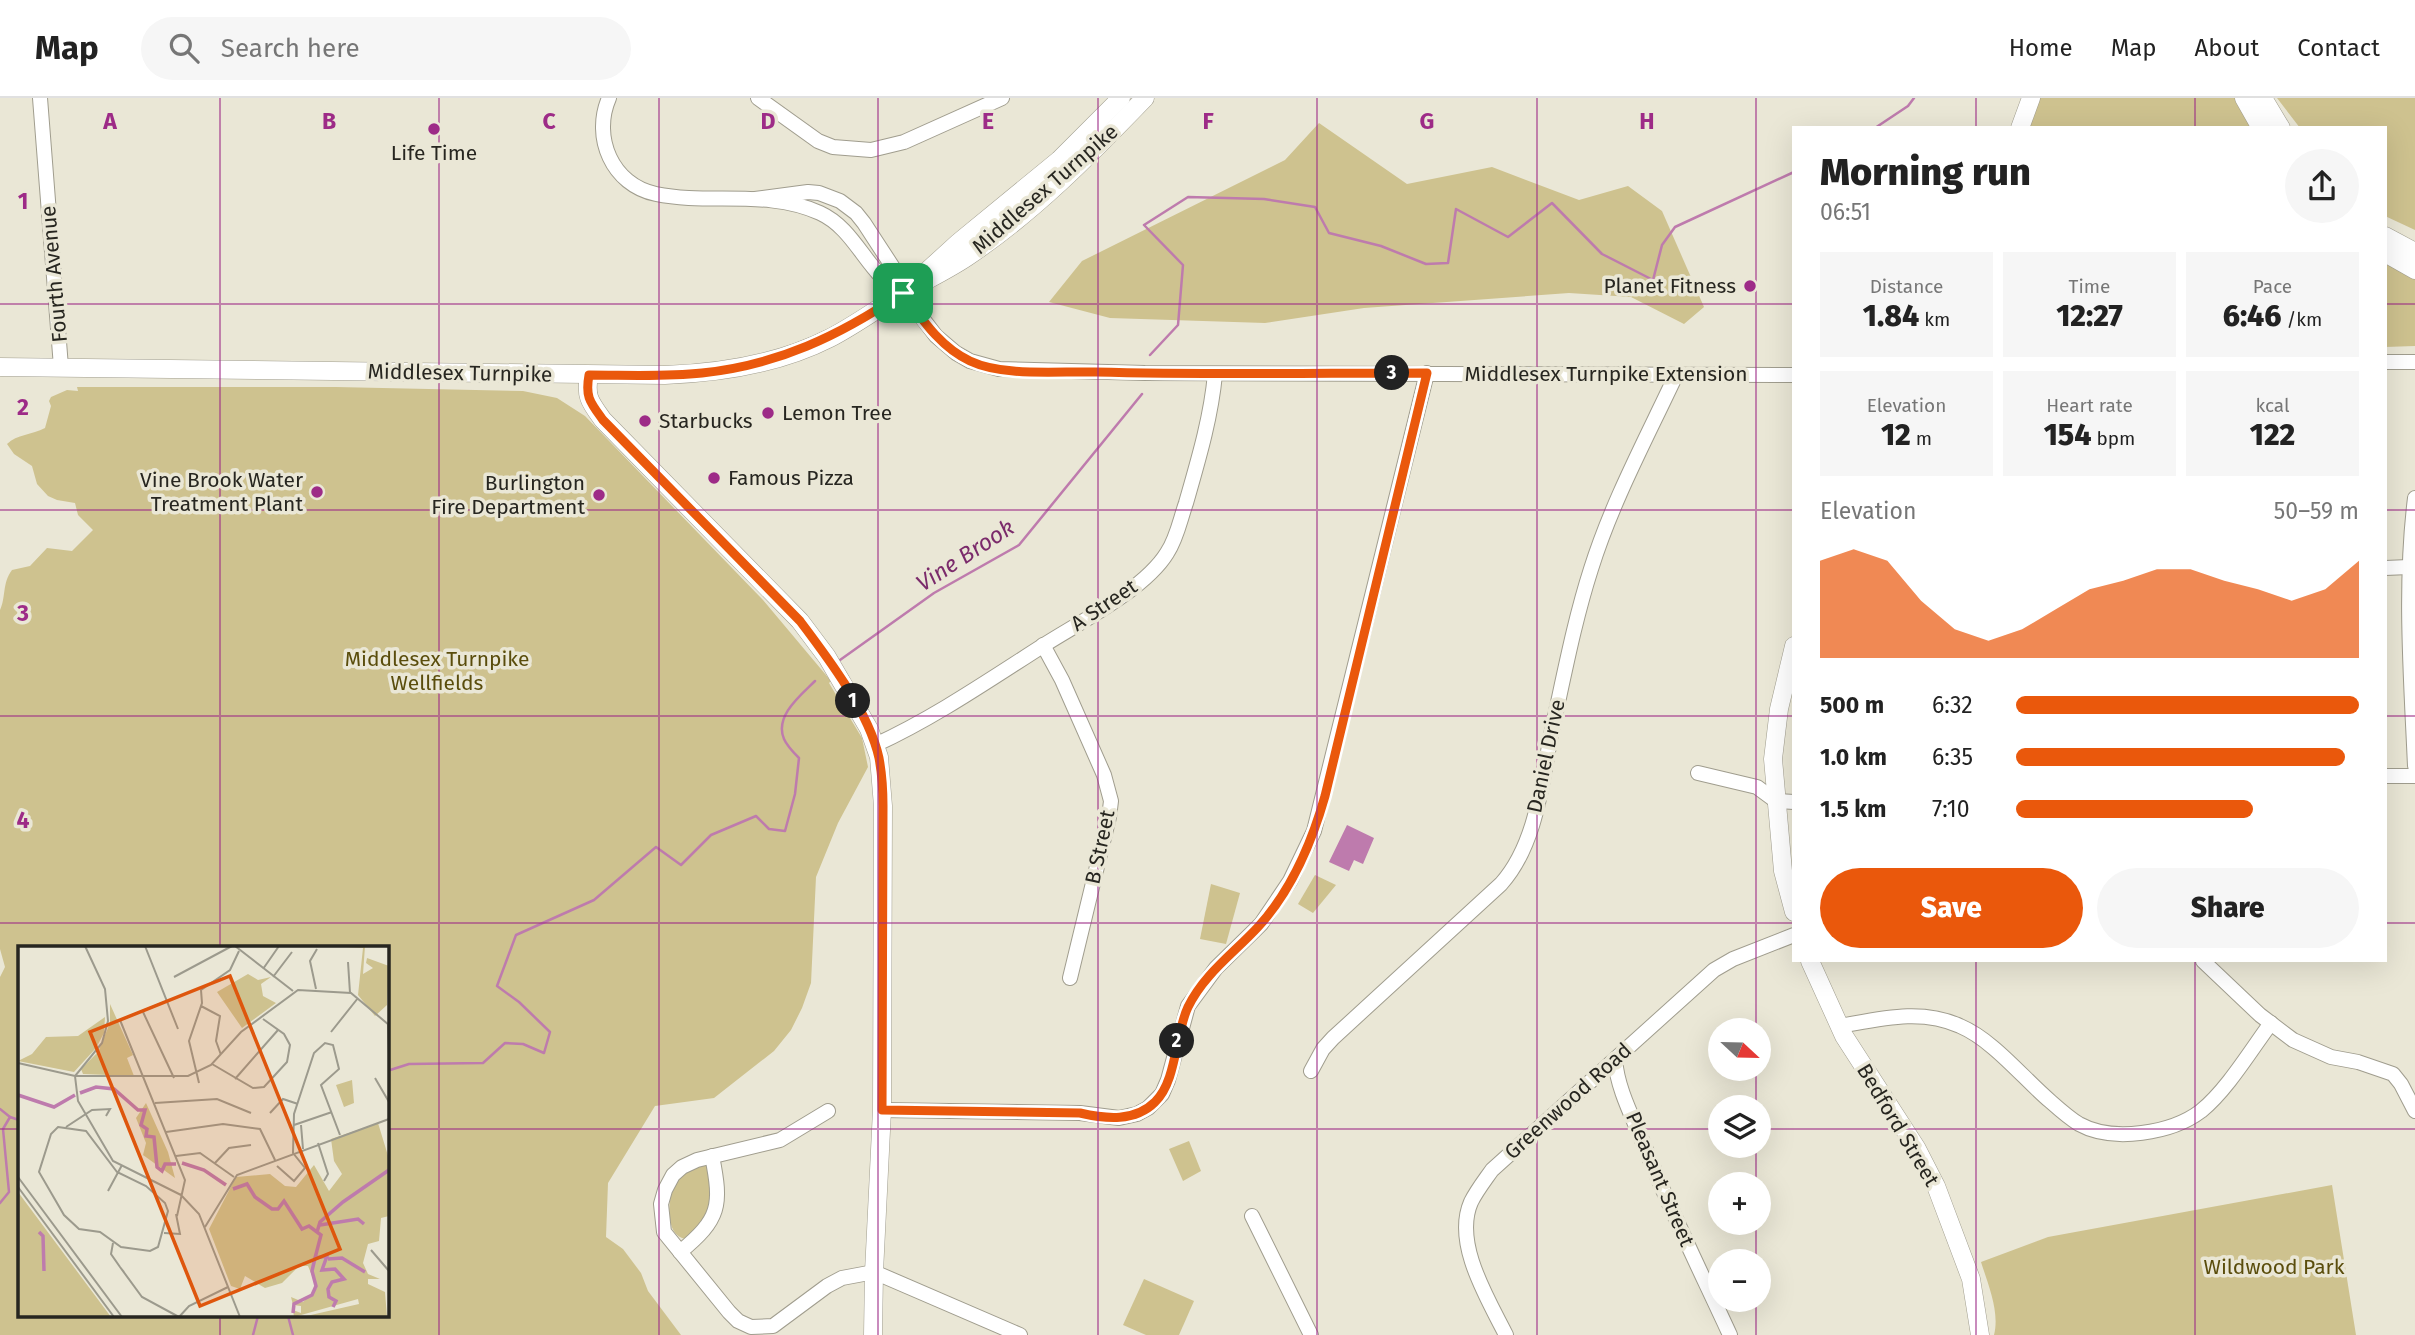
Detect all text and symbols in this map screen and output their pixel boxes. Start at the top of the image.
search box [141,17,631,80]
text: Map [35,28,99,68]
icon: search [165,29,203,67]
text: Search here [221,33,360,64]
text: Home [2009,34,2073,62]
text: Map [2111,34,2157,62]
text: About [2195,34,2259,62]
text: Contact [2297,34,2380,62]
text: A [102,107,117,135]
text: B [322,107,336,135]
text: C [542,107,556,135]
text: D [761,107,776,135]
text: E [982,107,994,135]
text: F [1202,107,1214,135]
text: G [1420,107,1434,135]
text: H [1639,107,1655,135]
street label: Middlesex Turnpike [967,119,1123,259]
marker: Life Time [426,121,442,137]
place label: Life Time [391,140,477,166]
text: Morning run [1820,149,2031,195]
button: share [2285,149,2359,223]
text: 1 [18,187,28,215]
text: 06:51 [1820,198,1871,226]
street label: Fourth Avenue [35,204,73,344]
pin [873,263,933,323]
place label: Planet Fitness [1603,273,1736,299]
icon: arrive [884,274,922,312]
text: Distance [1870,275,1943,298]
text: Time [2069,275,2110,298]
text: Pace [2253,275,2292,298]
marker: Planet Fitness [1742,278,1758,294]
text: 1.84 [1863,298,1919,334]
text: 12:27 [2056,298,2123,334]
text: 6:46 [2223,298,2281,334]
text: km [1919,308,1950,331]
text: /km [2281,308,2322,331]
pin: 3 [1374,356,1410,390]
street label: Middlesex Turnpike [367,358,553,388]
text: 3 [1387,361,1396,384]
street label: Middlesex Turnpike Extension [1464,361,1748,387]
text: 2 [17,393,29,421]
text: Elevation [1867,394,1946,417]
text: Heart rate [2046,394,2133,417]
text: kcal [2255,394,2290,417]
place label: Lemon Tree [782,400,892,426]
marker: Lemon Tree [760,405,776,421]
place label: Starbucks [659,408,753,434]
marker: Starbucks [637,413,653,429]
text: 12 [1881,417,1911,453]
text: 154 [2044,417,2091,453]
text: 122 [2250,417,2295,453]
text: m [1911,427,1932,450]
text: bpm [2091,427,2135,450]
place label: Famous Pizza [728,465,854,491]
place label: Vine Brook Water Treatment Plant [140,467,303,517]
place label: Burlington Fire Department [431,470,585,520]
marker: Famous Pizza [706,470,722,486]
marker: Vine Brook Water Treatment Plant [309,484,325,500]
marker: Burlington Fire Department [591,487,607,503]
text: Elevation [1820,497,1916,525]
text: 50–59 m [2274,497,2359,525]
water label: Vine Brook [911,513,1019,597]
street label: A Street [1066,573,1143,637]
text: 3 [16,599,29,627]
park label: Middlesex Turnpike Wellfields [345,646,529,696]
pin: 1 [836,684,870,718]
text: 1 [848,689,857,712]
text: 500 m [1820,691,1884,719]
text: 6:32 [1932,691,1973,719]
street label: Daniel Drive [1521,697,1571,815]
text: 1.0 km [1820,743,1887,771]
text: 6:35 [1932,743,1973,771]
text: 1.5 km [1820,795,1886,823]
text: 7:10 [1932,795,1970,823]
text: 4 [17,806,30,834]
street label: B Street [1079,807,1121,887]
button: Save [1820,868,2083,948]
button: Share [2097,868,2359,948]
inset map [18,946,388,1318]
north arrow [1708,1018,1771,1082]
map controls [1708,1018,1771,1312]
pin: 2 [1160,1024,1194,1058]
text: 2 [1172,1029,1181,1052]
street label: Greenwood Road [1499,1037,1637,1165]
street label: Bedford Street [1851,1059,1945,1191]
button: layers [1708,1095,1771,1158]
street label: Pleasant Street [1620,1108,1700,1251]
button: + [1708,1172,1771,1235]
button: − [1708,1249,1771,1312]
park label: Wildwood Park [2204,1254,2345,1280]

